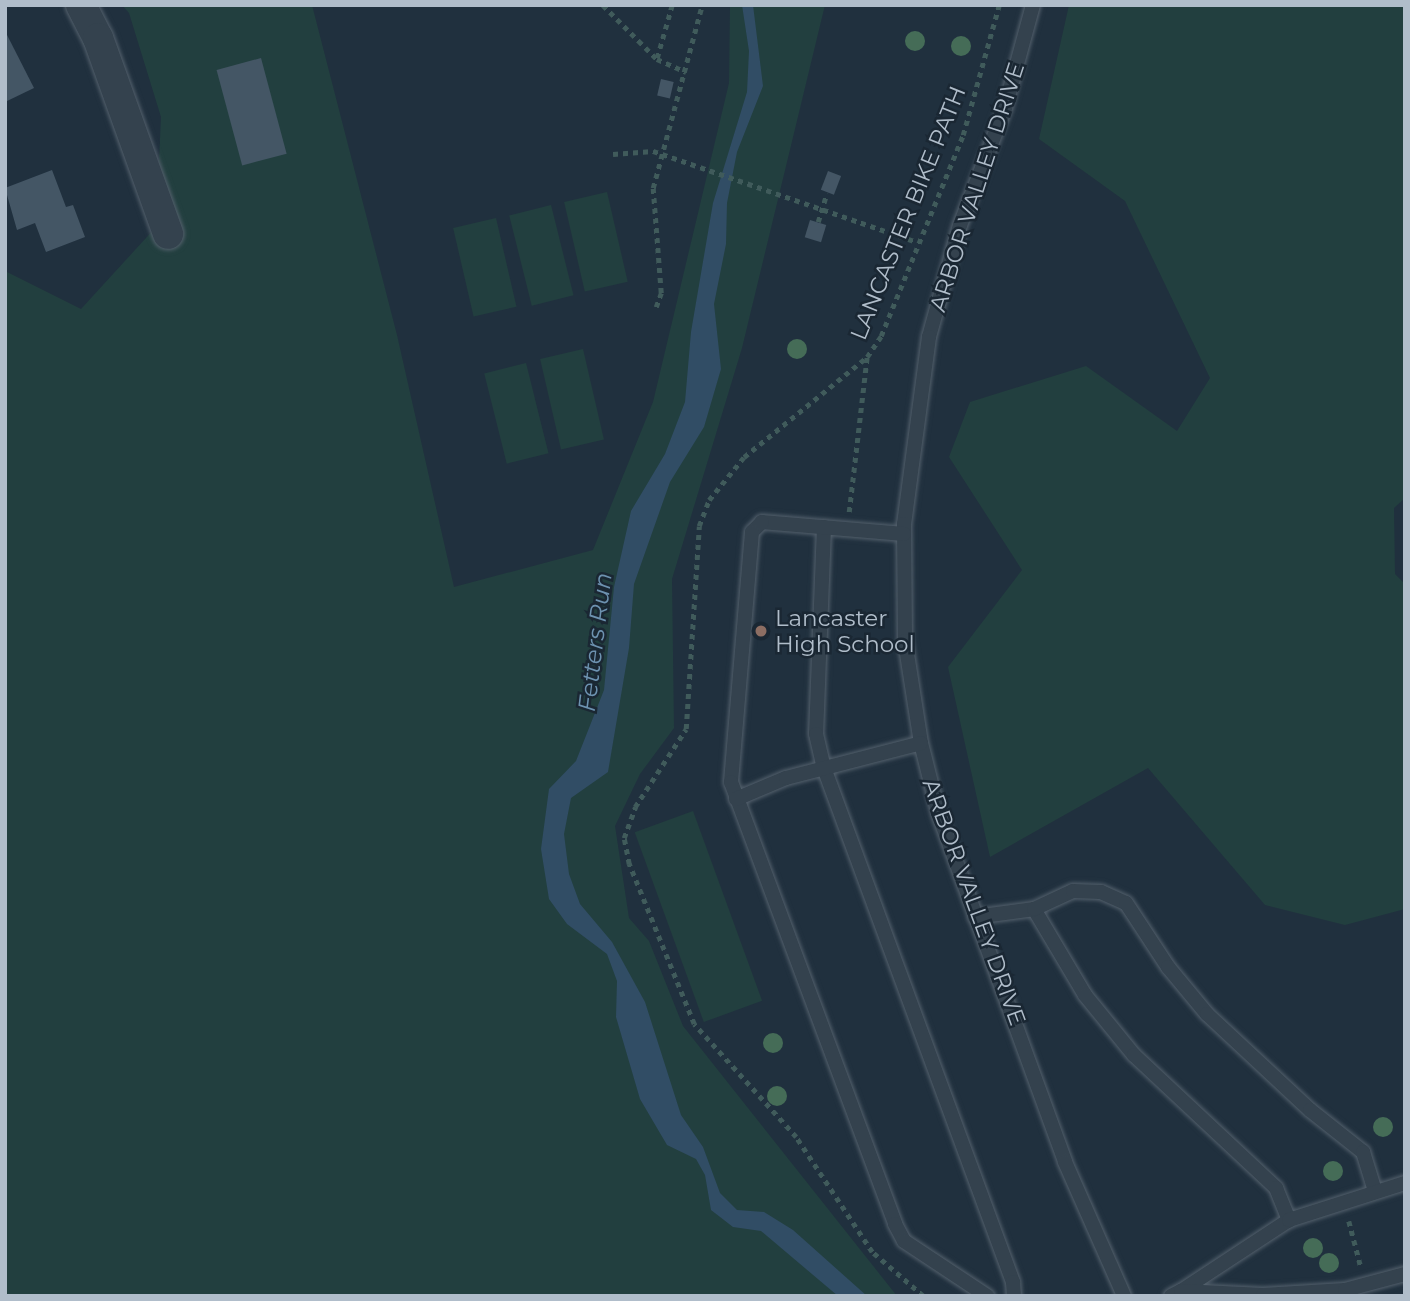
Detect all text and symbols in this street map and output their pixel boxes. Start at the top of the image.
street label: ARBOR VALLEY DRIVE [924,59,1030,315]
street label: LANCASTER BIKE PATH [844,82,972,344]
water label: Fetters Run [572,571,618,713]
place label: Lancaster High School [775,604,915,658]
marker: Lancaster High School [753,623,769,639]
street label: ARBOR VALLEY DRIVE [917,775,1031,1029]

